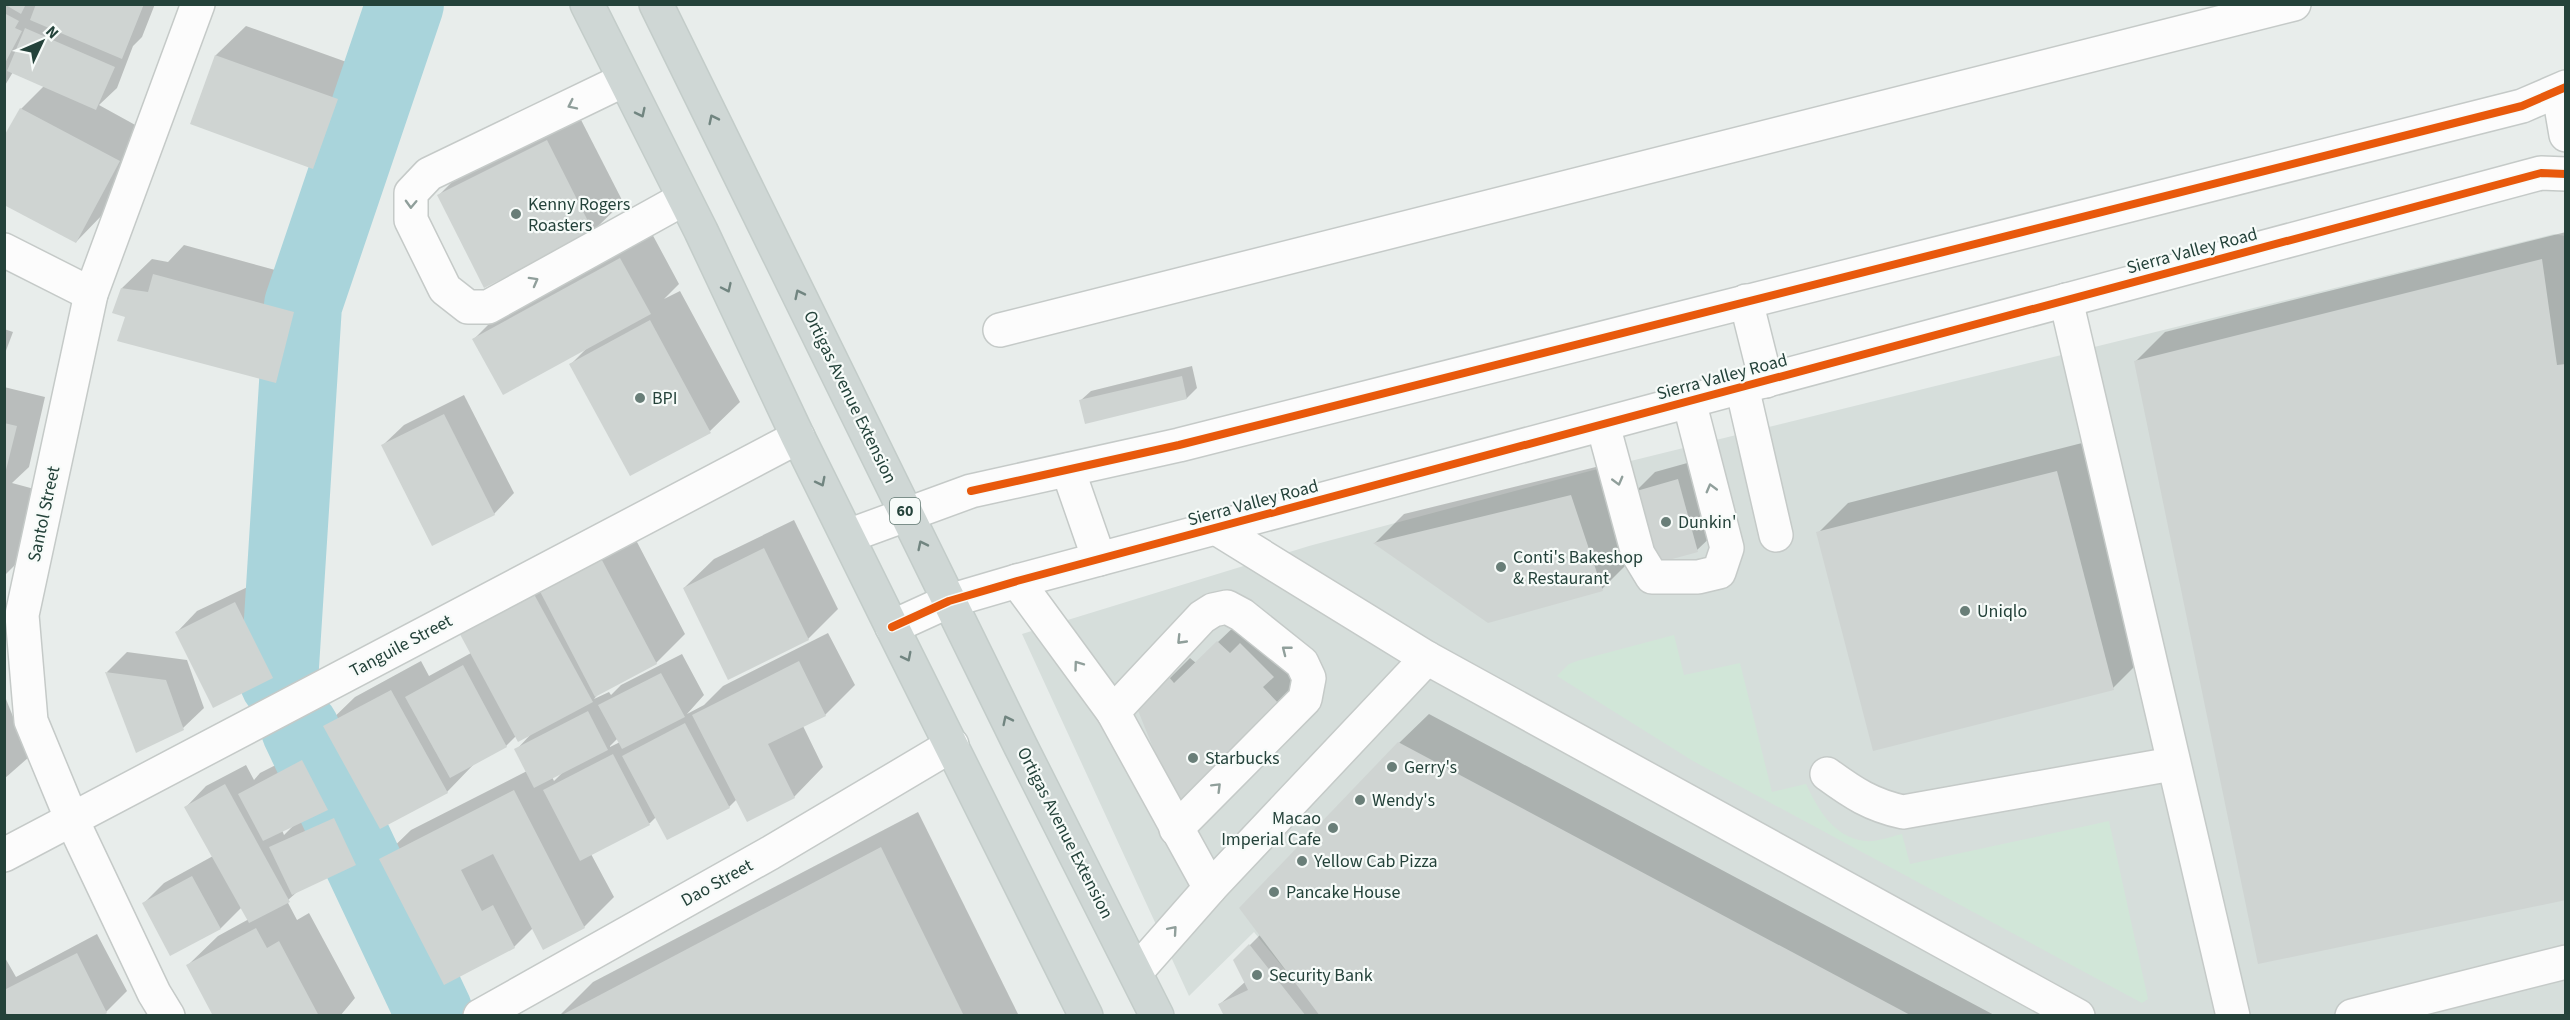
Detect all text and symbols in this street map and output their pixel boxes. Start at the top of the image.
north arrow [12,12,72,72]
text: N [40,21,64,44]
one-way arrow [567,98,578,110]
one-way arrow [634,107,645,118]
one-way arrow [708,114,720,125]
place label: Kenny Rogers Roasters [528,192,630,238]
one-way arrow [405,200,417,209]
marker: Kenny Rogers Roasters [509,207,523,221]
street label: Sierra Valley Road [2124,222,2260,280]
one-way arrow [528,277,538,288]
one-way arrow [720,281,732,292]
one-way arrow [795,289,806,300]
street label: Ortigas Avenue Extension [797,306,903,488]
street label: Sierra Valley Road [1654,348,1790,406]
place label: BPI [652,386,678,411]
marker: BPI [633,391,647,405]
street label: Santol Street [22,464,66,564]
street label: Sierra Valley Road [1185,474,1321,532]
one-way arrow [814,476,826,487]
one-way arrow [1611,476,1624,486]
one-way arrow [1706,483,1718,493]
road number: 60 [890,498,920,524]
place label: Dunkin' [1678,510,1736,535]
marker: Dunkin' [1659,515,1673,529]
one-way arrow [917,540,929,551]
place label: Conti's Bakeshop & Restaurant [1513,545,1643,591]
marker: Conti's Bakeshop & Restaurant [1494,560,1508,574]
place label: Uniqlo [1977,599,2027,624]
marker: Uniqlo [1958,604,1972,618]
street label: Tanguile Street [345,608,457,684]
one-way arrow [1177,633,1188,644]
one-way arrow [1281,647,1292,658]
one-way arrow [900,651,911,662]
one-way arrow [1074,660,1085,671]
one-way arrow [1003,715,1015,726]
street label: Ortigas Avenue Extension [1011,743,1119,923]
place label: Starbucks [1205,746,1280,771]
marker: Starbucks [1186,751,1200,765]
place label: Gerry's [1404,755,1457,780]
marker: Gerry's [1385,760,1399,774]
one-way arrow [1210,784,1221,795]
place label: Wendy's [1372,788,1435,813]
marker: Wendy's [1353,793,1367,807]
place label: Macao Imperial Cafe [1221,806,1321,852]
marker: Macao Imperial Cafe [1326,821,1340,835]
place label: Yellow Cab Pizza [1313,849,1438,874]
street label: Dao Street [677,853,757,913]
marker: Yellow Cab Pizza [1295,854,1309,868]
place label: Pancake House [1286,880,1400,905]
marker: Pancake House [1267,885,1281,899]
one-way arrow [1166,926,1177,937]
place label: Security Bank [1269,963,1373,988]
marker: Security Bank [1250,968,1264,982]

